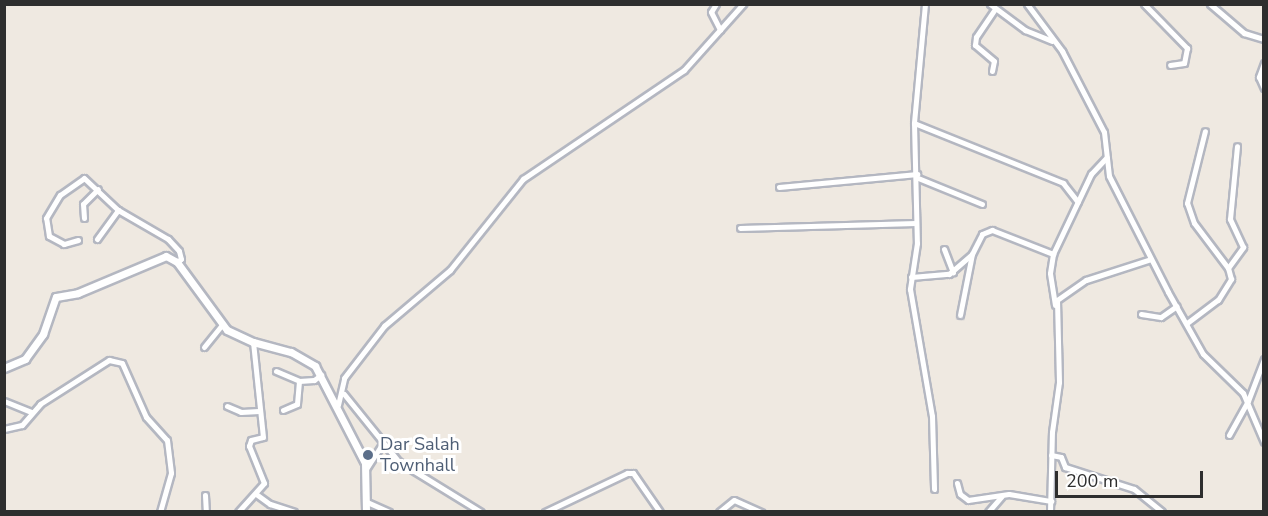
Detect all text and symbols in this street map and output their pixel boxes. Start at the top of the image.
place label: Dar Salah Townhall [380,434,460,476]
marker: Dar Salah Townhall [361,448,375,462]
scale bar [1058,459,1206,497]
text: 200 m [1066,469,1118,493]

